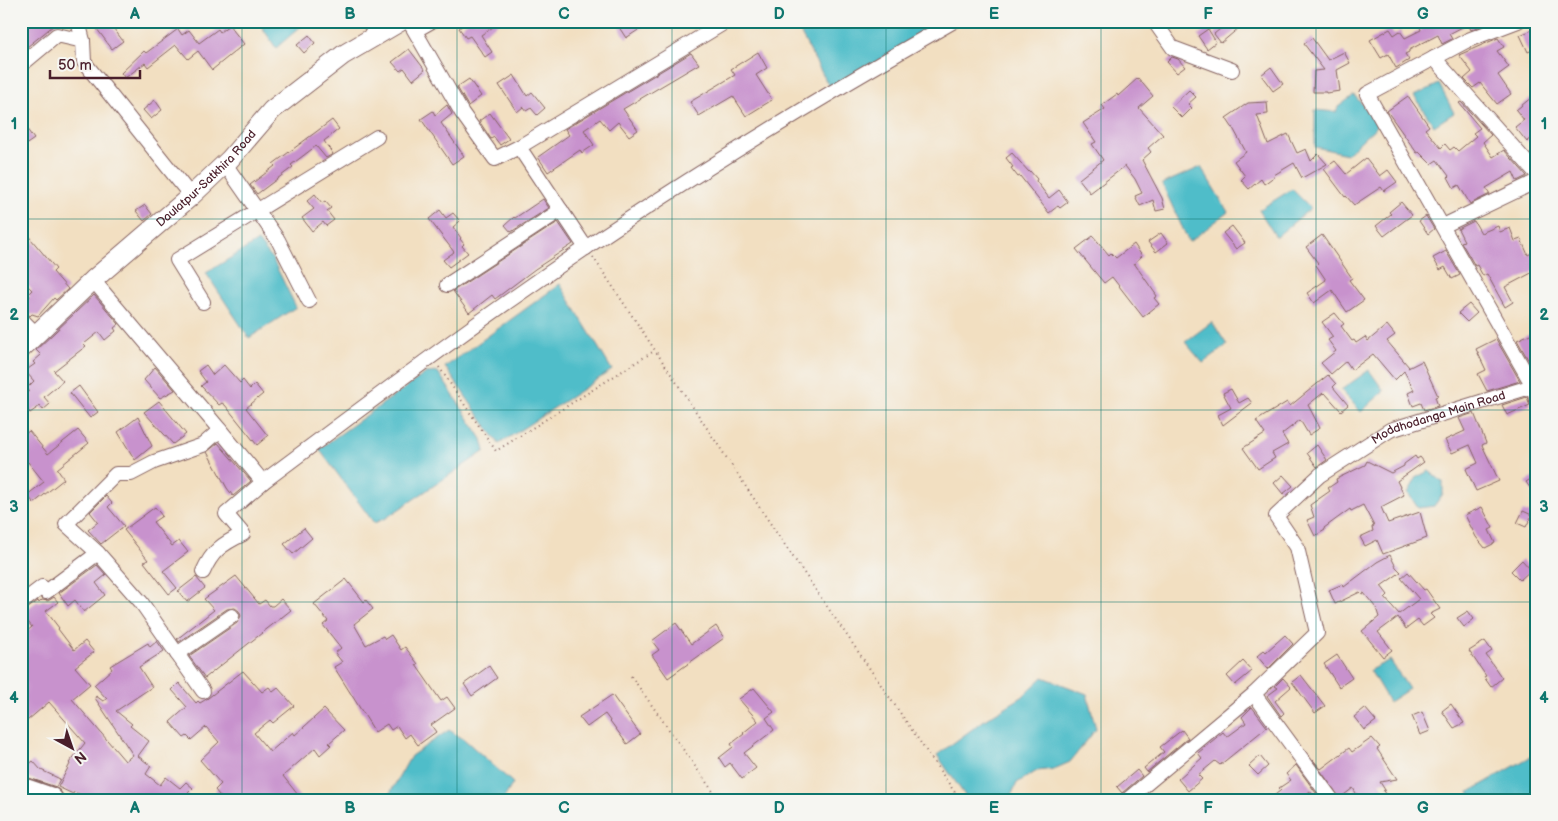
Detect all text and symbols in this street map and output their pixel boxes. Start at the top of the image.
text: A [129,5,140,24]
text: B [344,5,356,24]
text: C [558,5,570,24]
text: D [773,5,785,24]
text: E [989,5,999,24]
text: F [1203,5,1213,24]
text: G [1417,5,1429,24]
scale bar [50,48,140,80]
text: 50 m [58,56,92,75]
text: 1 [11,115,17,134]
text: 1 [1541,115,1547,134]
street label: Daulatpur-Satkhira Road [153,127,259,230]
text: 2 [9,306,19,325]
text: 2 [1539,306,1549,325]
street label: Moddhodanga Main Road [1369,387,1507,448]
text: 3 [9,498,19,517]
text: 3 [1539,498,1549,517]
text: 4 [9,689,19,708]
text: 4 [1539,689,1549,708]
north arrow [48,724,98,774]
text: N [71,748,90,767]
text: A [129,799,140,818]
text: B [344,799,356,818]
text: C [558,799,570,818]
text: D [773,799,785,818]
text: E [989,799,999,818]
text: F [1203,799,1213,818]
text: G [1417,799,1429,818]

